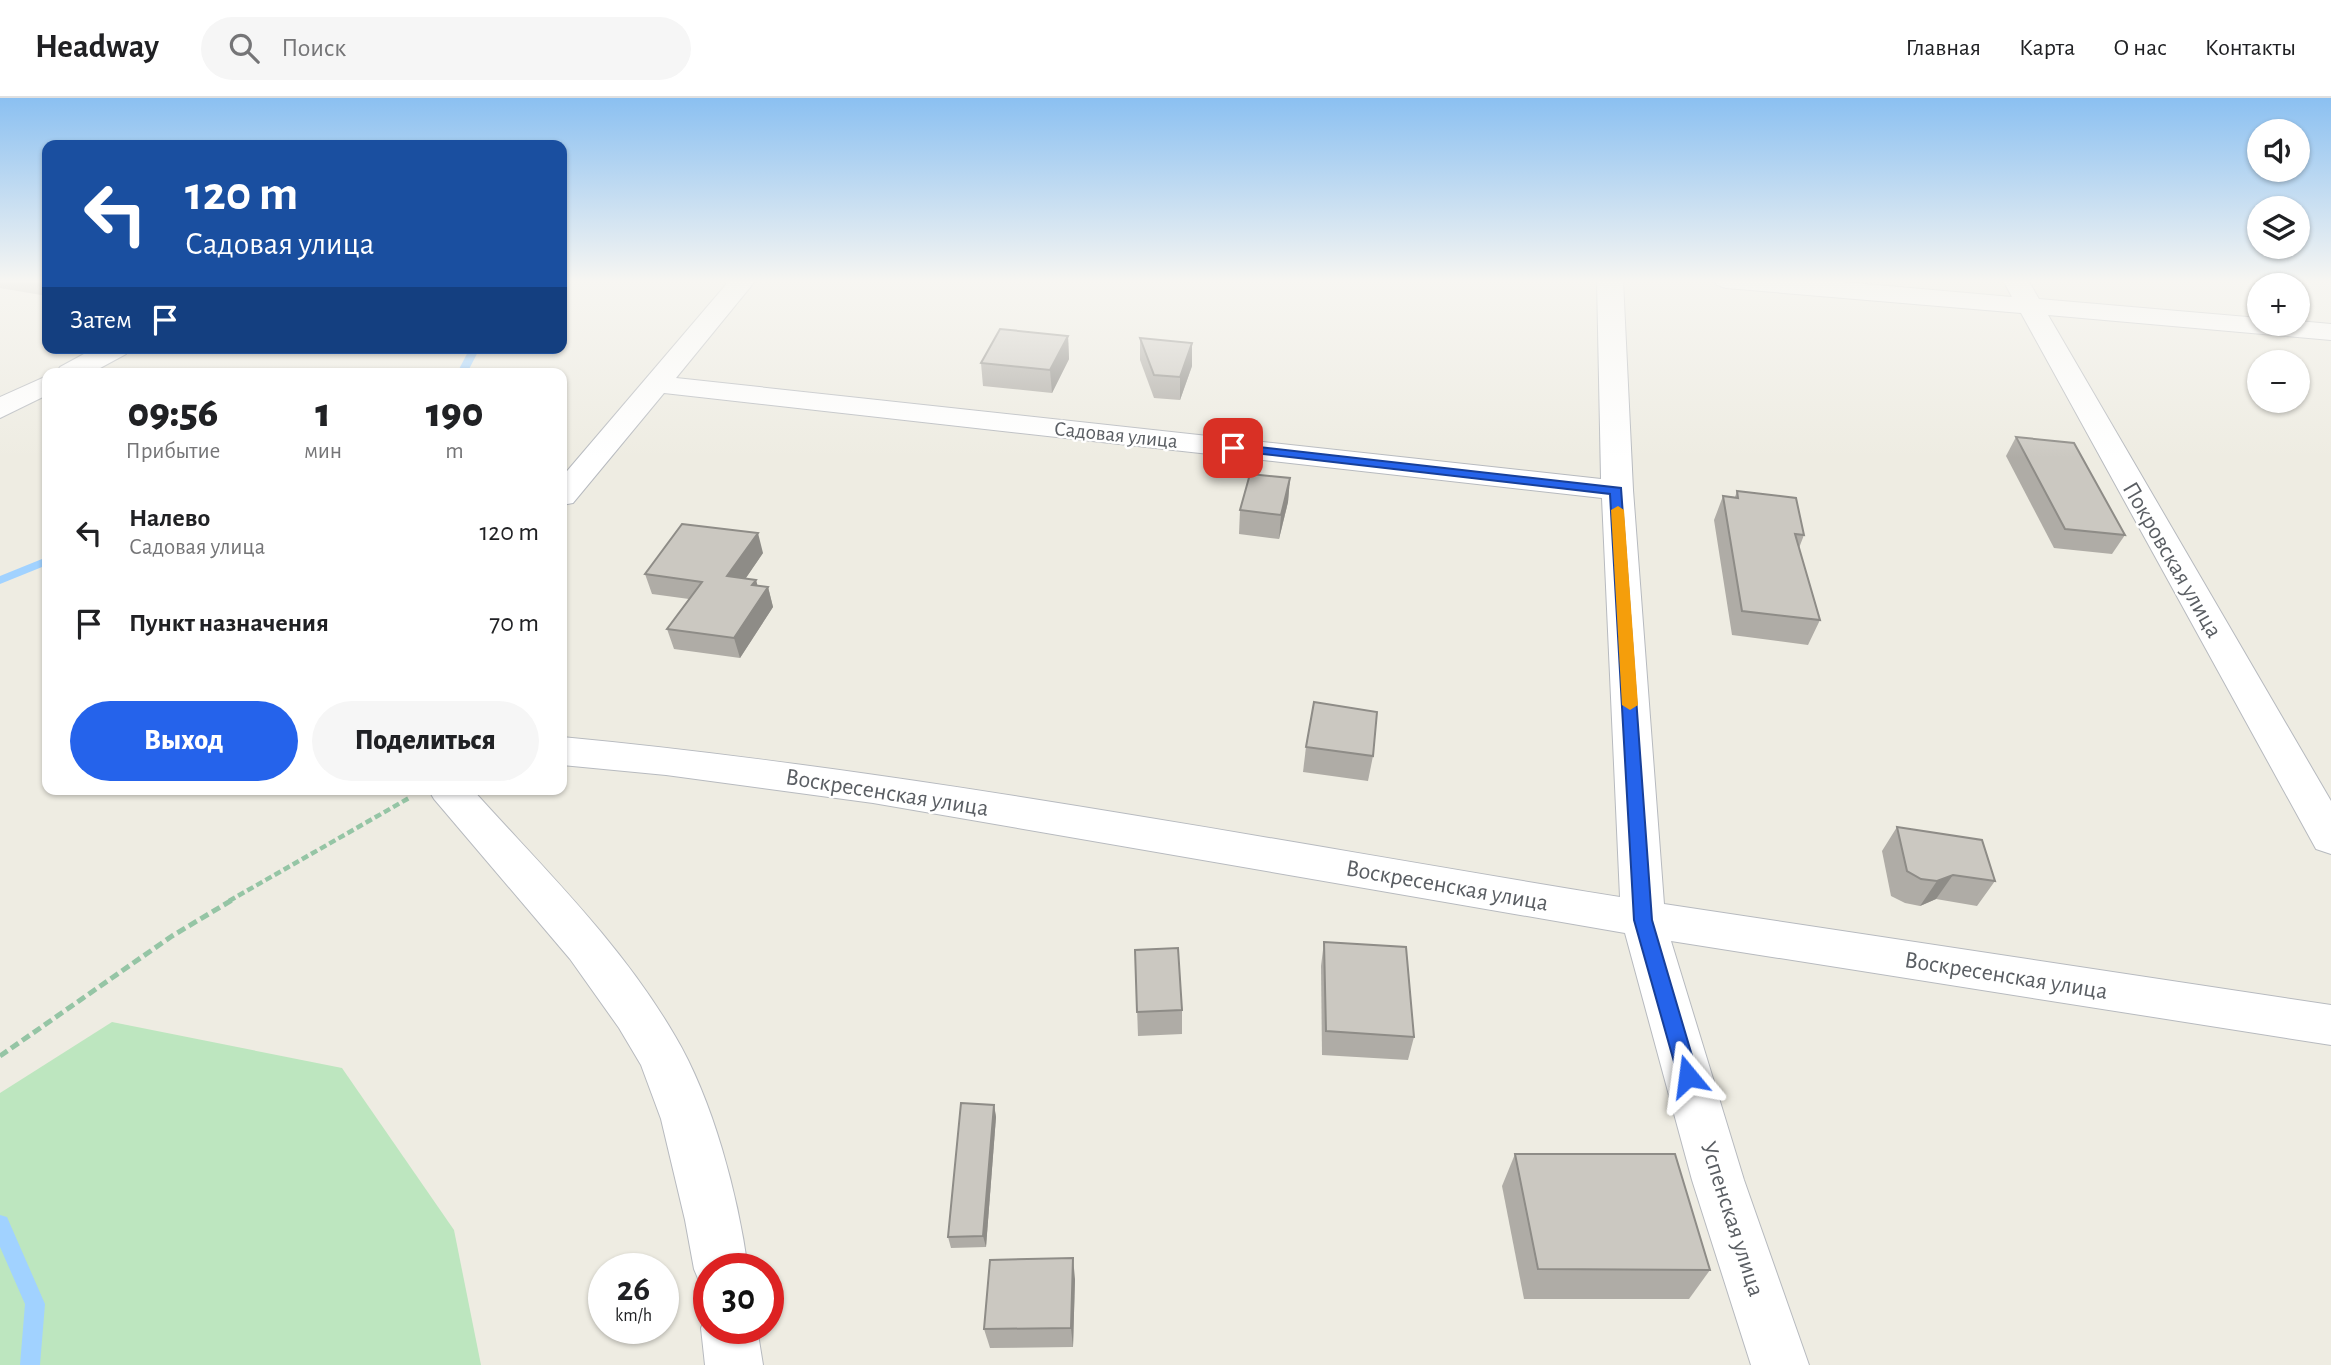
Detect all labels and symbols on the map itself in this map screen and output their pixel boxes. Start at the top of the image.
street label: Садовая улица [1053,418,1179,452]
pin [1203,418,1263,478]
street label: Покровская улица [2118,478,2226,642]
street label: Воскресенская улица [784,765,990,821]
street label: Воскресенская улица [1344,856,1550,916]
street label: Воскресенская улица [1903,948,2109,1004]
position arrow [1651,1039,1725,1113]
street label: Успенская улица [1696,1139,1768,1299]
speed limit sign: 30 [693,1253,784,1344]

